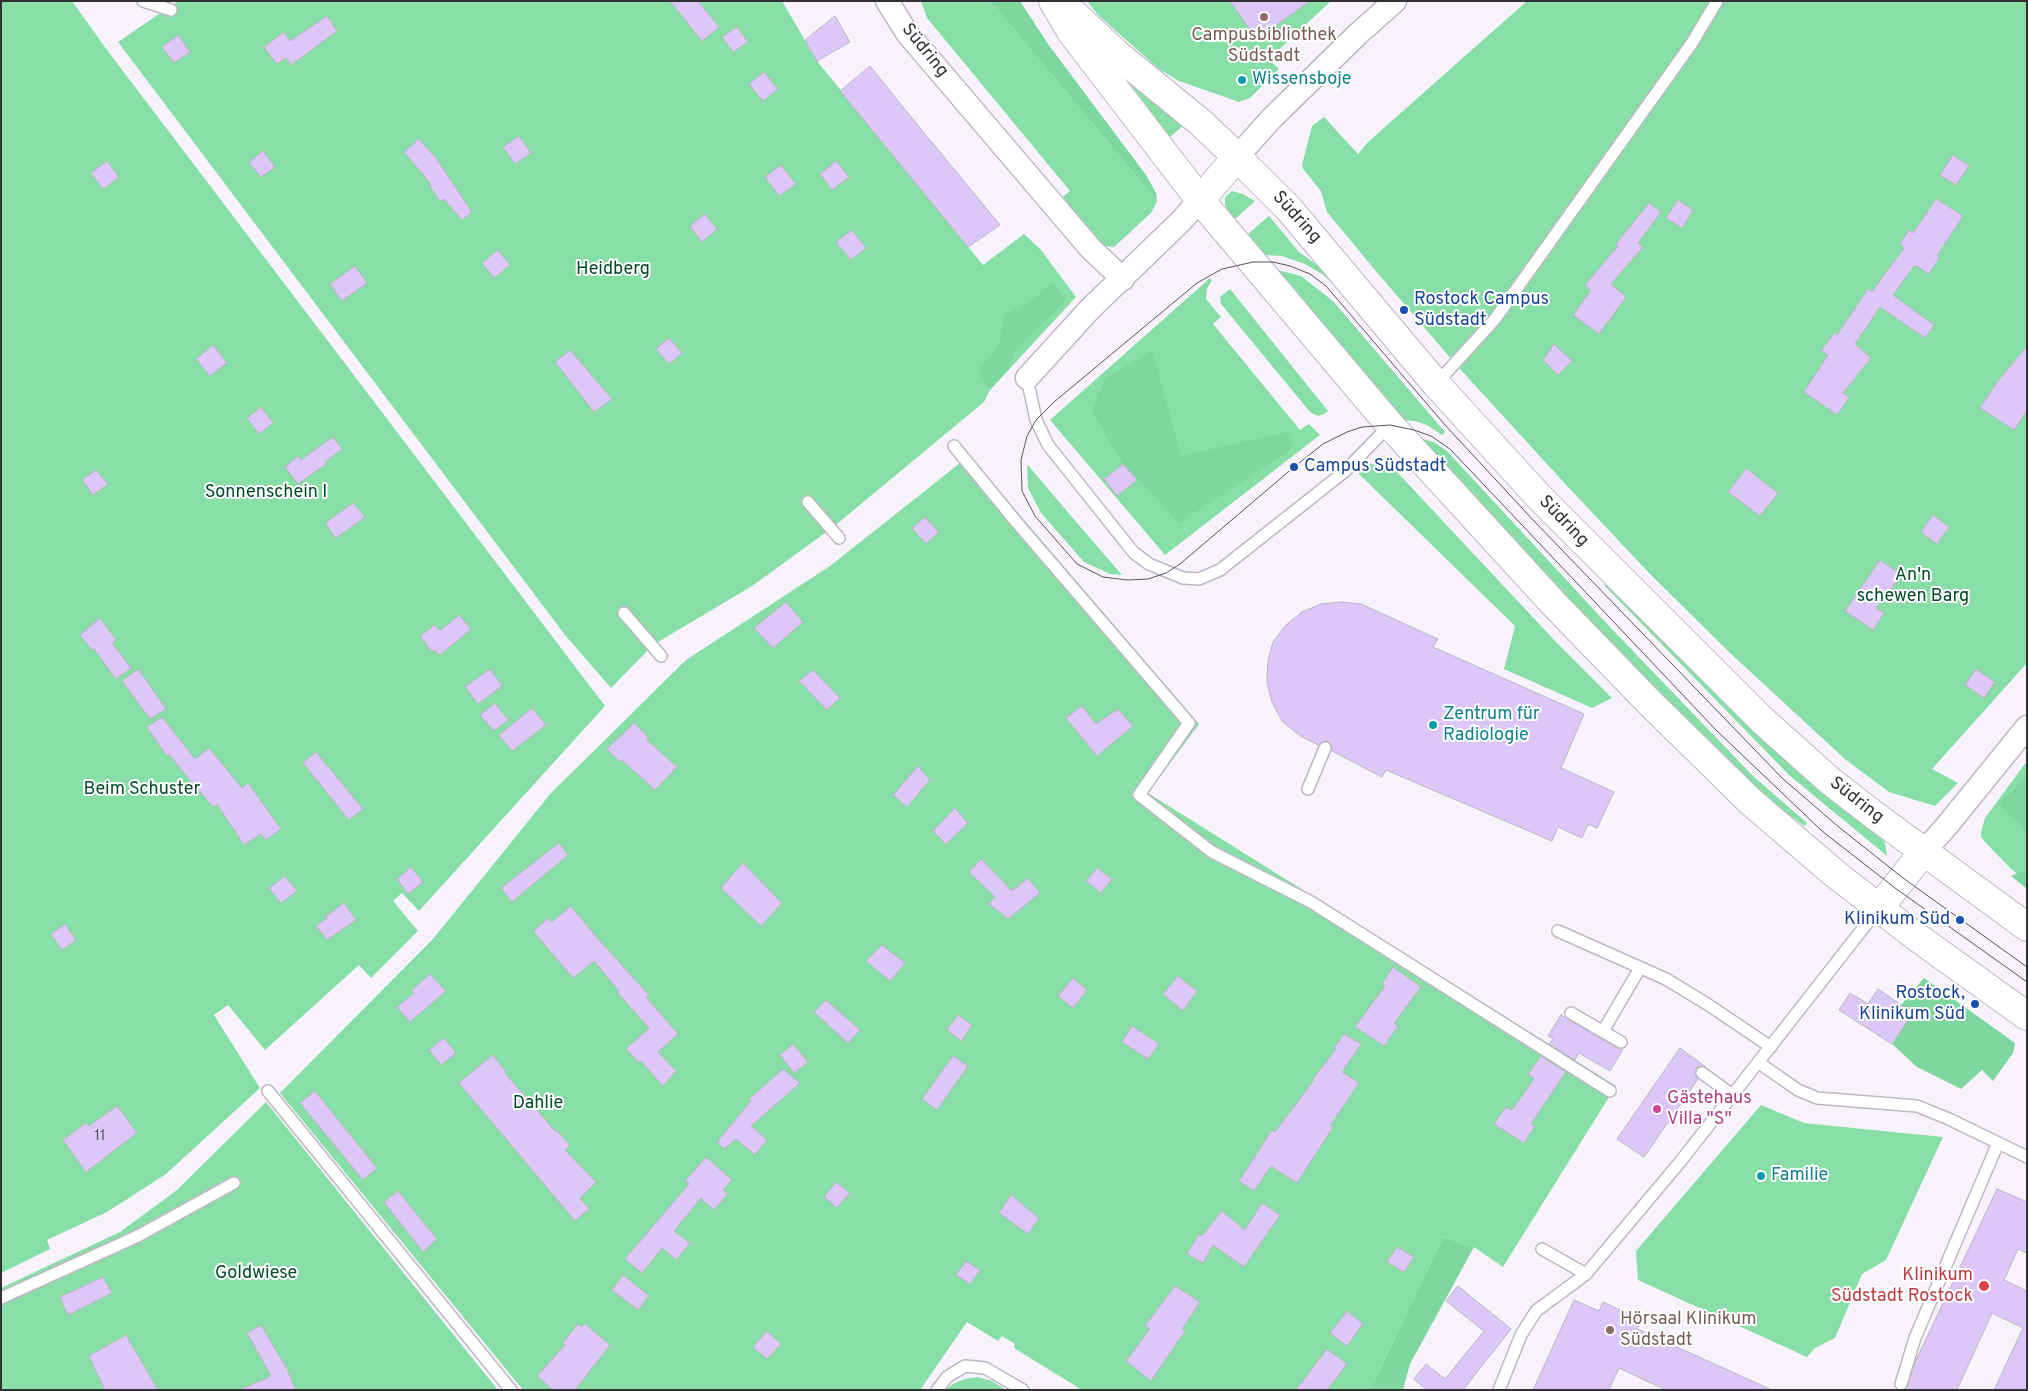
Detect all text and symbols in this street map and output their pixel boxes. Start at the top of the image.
marker: Campusbibliothek Südstadt [1258,11,1270,23]
street label: Südring [896,20,952,82]
place label: Campusbibliothek Südstadt [1191,25,1337,68]
place label: Wissensboje [1252,69,1352,91]
marker: Wissensboje [1236,74,1248,86]
street label: Südring [1267,187,1325,249]
park label: Heidberg [576,259,650,281]
place label: Rostock Campus Südstadt [1414,289,1549,332]
marker: Rostock Campus Südstadt [1398,304,1410,316]
place label: Campus Südstadt [1304,456,1446,478]
marker: Campus Südstadt [1288,461,1300,473]
park label: Sonnenschein I [205,482,327,504]
street label: Südring [1533,492,1593,552]
park label: An'n schewen Barg [1857,565,1969,608]
place label: Zentrum für Radiologie [1443,704,1540,746]
marker: Zentrum für Radiologie [1427,719,1439,731]
street label: Südring [1825,773,1887,829]
park label: Beim Schuster [83,779,201,801]
place label: Klinikum Süd [1844,909,1950,931]
marker: Klinikum Süd [1954,914,1966,926]
place label: Rostock, Klinikum Süd [1859,983,1965,1026]
marker: Rostock, Klinikum Süd [1969,998,1981,1010]
place label: Gästehaus Villa "S" [1667,1088,1752,1130]
park label: Dahlie [513,1093,563,1115]
marker: Gästehaus Villa "S" [1651,1103,1663,1115]
house number: 11 [94,1128,106,1146]
place label: Familie [1771,1165,1828,1187]
marker: Familie [1755,1170,1767,1182]
park label: Goldwiese [215,1263,297,1285]
place label: Klinikum Südstadt Rostock [1831,1265,1973,1308]
marker: Klinikum Südstadt Rostock [1977,1279,1991,1293]
place label: Hörsaal Klinikum Südstadt [1620,1309,1757,1352]
marker: Hörsaal Klinikum Südstadt [1604,1324,1616,1336]

